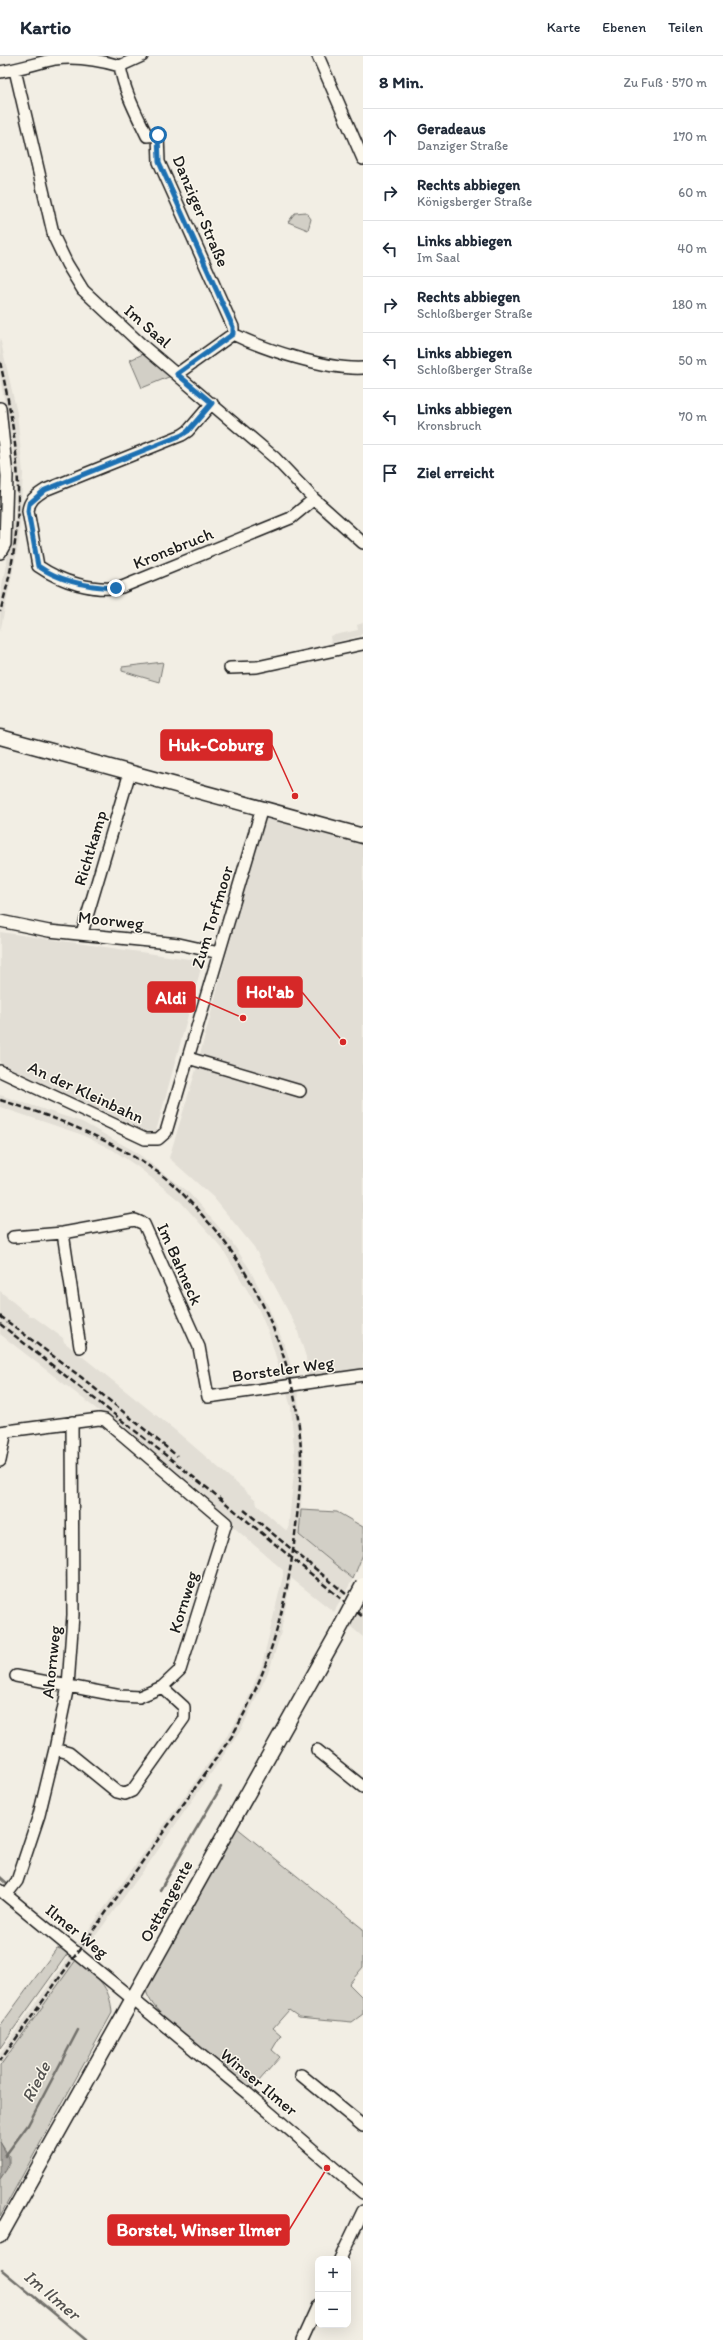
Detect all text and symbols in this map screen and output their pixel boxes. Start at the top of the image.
text: Kartio [20,16,71,39]
text: Karte [547,19,580,36]
text: Ebenen [602,19,646,36]
text: Teilen [668,19,703,36]
text: 8 Min. [379,72,424,92]
text: Zu Fuß · 570 m [624,75,707,90]
text: Geradeaus [417,120,486,138]
route start [149,126,167,144]
icon: ahead [379,126,401,148]
text: 170 m [673,129,707,144]
text: Danziger Straße [417,138,508,153]
street label: Danziger Straße [168,152,234,270]
text: Rechts abbiegen [417,176,520,194]
icon: right [379,182,401,204]
text: 60 m [678,185,707,200]
text: Königsberger Straße [417,194,532,209]
text: Links abbiegen [417,232,512,250]
icon: left [379,238,401,260]
text: 40 m [677,241,707,256]
text: Im Saal [417,250,460,265]
text: Rechts abbiegen [417,288,520,306]
icon: right [379,294,401,316]
text: 180 m [672,297,707,312]
street label: Im Saal [120,300,176,352]
text: Schloßberger Straße [417,306,532,321]
text: Links abbiegen [417,344,512,362]
icon: left [379,350,401,372]
text: 50 m [678,353,707,368]
text: Schloßberger Straße [417,362,532,377]
text: Links abbiegen [417,400,512,418]
icon: left [379,406,401,428]
text: 70 m [679,409,707,424]
text: Kronsbruch [417,418,482,433]
icon: arrive [379,462,401,484]
text: Ziel erreicht [417,464,494,482]
street label: Kronsbruch [130,523,217,573]
route end [107,579,125,597]
callout: Huk-Coburg [161,730,272,760]
text: Huk-Coburg [168,734,264,756]
street label: Richtkamp [69,808,111,888]
street label: Zum Torfmoor [187,863,237,971]
street label: Moorweg [77,907,145,933]
callout: Hol'ab [238,977,302,1007]
text: Hol'ab [246,981,294,1003]
callout: Aldi [148,982,195,1012]
text: Aldi [155,987,186,1009]
street label: An der Kleinbahn [25,1056,147,1128]
street label: Im Bahneck [153,1220,207,1308]
street label: Borsteler Weg [231,1352,335,1386]
street label: Kornweg [164,1568,202,1635]
street label: Ahornweg [37,1624,65,1699]
street label: Osttangente [135,1856,197,1946]
street label: Ilmer Weg [42,1900,113,1962]
street label: Winser Ilmer [216,2044,302,2120]
water label: Riede [17,2057,56,2106]
callout: Borstel, Winser Ilmer [108,2215,289,2245]
text: Borstel, Winser Ilmer [117,2219,282,2241]
map controls [315,2256,351,2328]
button: + [315,2256,351,2292]
water label: Im Ilmer [19,2265,86,2326]
button: − [315,2292,351,2328]

